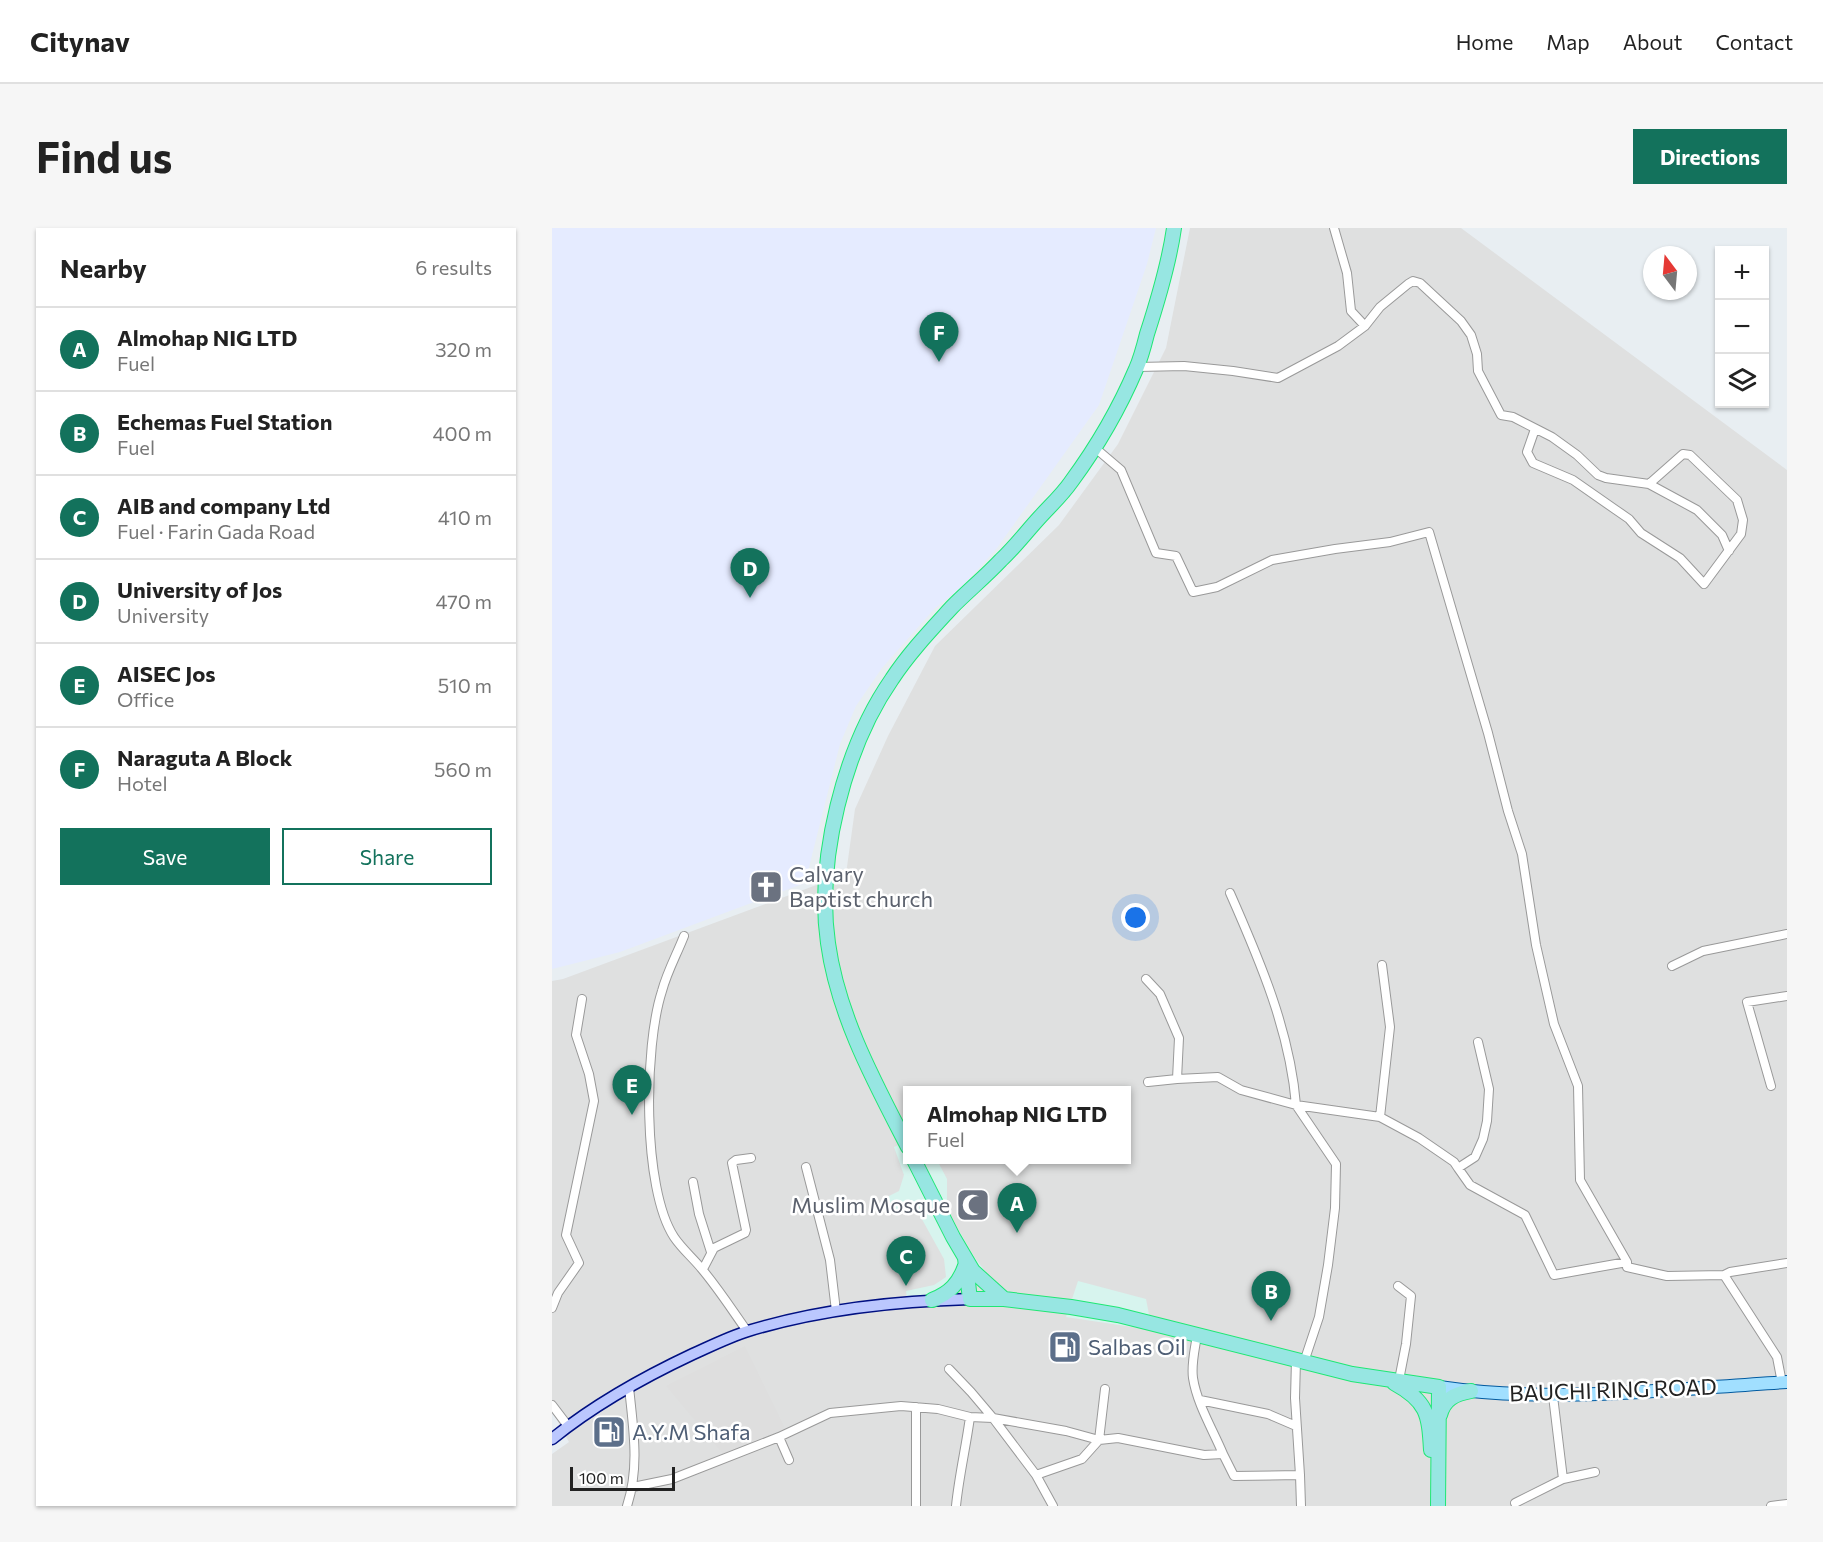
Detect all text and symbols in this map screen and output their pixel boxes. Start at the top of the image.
text: Citynav [30,24,130,58]
text: Home [1456,29,1513,54]
text: Map [1546,29,1590,54]
text: About [1623,29,1682,54]
text: Contact [1715,29,1793,54]
button: Directions [1633,129,1787,184]
text: Find us [36,130,172,182]
north arrow [1643,246,1697,300]
map controls [1715,246,1769,408]
button: + [1715,246,1769,300]
text: Nearby [60,252,147,283]
text: 6 results [415,255,492,279]
button: − [1715,300,1769,354]
pin: F [920,312,958,362]
text: Almohap NIG LTD [117,324,297,351]
text: A [72,337,87,361]
text: 320 m [435,337,492,361]
text: Fuel [117,351,155,375]
button: layers [1715,354,1769,408]
text: Echemas Fuel Station [117,408,332,435]
text: B [73,421,86,445]
text: 400 m [433,421,492,445]
text: Fuel [117,435,155,459]
text: AIB and company Ltd [117,492,330,519]
text: C [73,505,86,529]
text: 410 m [438,505,492,529]
text: Fuel · Farin Gada Road [117,519,315,543]
pin: D [730,548,770,598]
text: University of Jos [117,576,282,603]
text: D [72,589,87,613]
text: 470 m [436,589,492,613]
text: University [117,603,209,627]
text: AISEC Jos [117,660,216,687]
text: E [74,673,85,697]
text: 510 m [438,673,492,697]
text: Office [117,687,174,711]
text: Naraguta A Block [117,744,292,771]
text: F [74,757,85,781]
text: 560 m [434,757,492,781]
text: Hotel [117,771,167,795]
button: Save [60,828,270,885]
button: Share [282,828,492,885]
place label: Calvary Baptist church [789,860,933,912]
church icon: Calvary Baptist church [748,869,784,905]
your location [1121,903,1150,932]
pin: E [612,1066,652,1115]
popup [903,1086,1131,1164]
text: Almohap NIG LTD [927,1100,1107,1127]
text: Fuel [927,1127,965,1151]
pin: A [998,1184,1036,1233]
mosque icon: Muslim Mosque [955,1187,991,1223]
place label: Muslim Mosque [791,1191,950,1218]
pin: C [886,1236,926,1286]
pin: B [1252,1272,1290,1321]
fuel station icon: Salbas Oil [1047,1329,1083,1365]
place label: Salbas Oil [1088,1333,1186,1360]
street label: BAUCHI RING ROAD [1509,1372,1717,1407]
fuel station icon: A.Y.M Shafa [591,1414,627,1450]
place label: A.Y.M Shafa [632,1418,750,1445]
scale bar [570,1464,675,1492]
text: 100 m [579,1468,624,1487]

